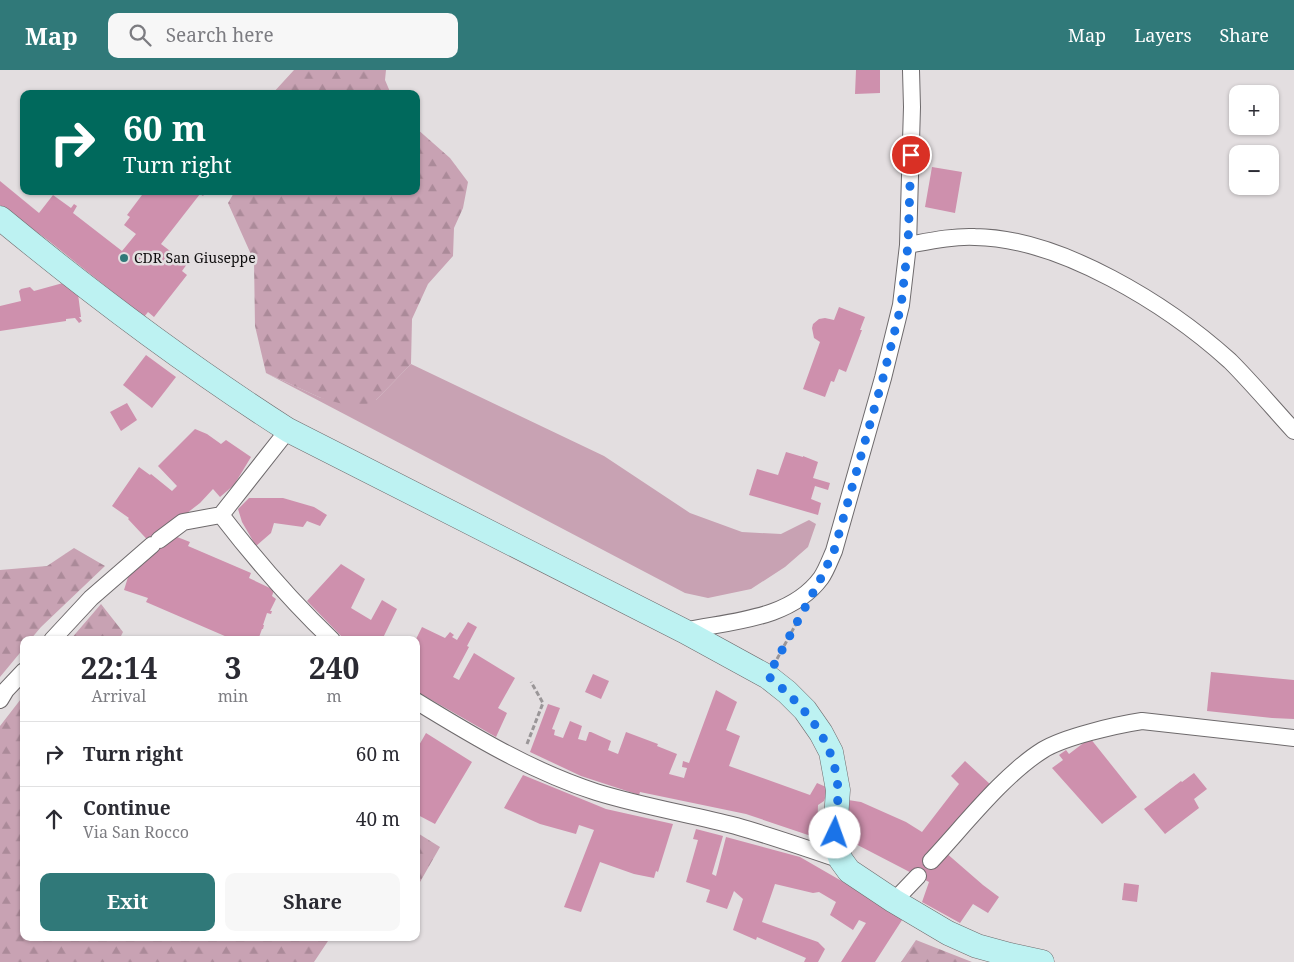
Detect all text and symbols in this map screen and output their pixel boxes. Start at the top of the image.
search box [108,13,458,58]
text: Map [25,19,78,52]
icon: search [126,21,154,49]
text: Search here [166,22,274,48]
text: Map [1068,23,1106,47]
text: Layers [1134,23,1192,47]
text: Share [1220,23,1269,47]
map controls [1229,85,1279,195]
button: + [1229,85,1279,135]
text: 60 m [123,104,206,151]
icon: right [40,110,105,175]
pin [890,134,932,176]
icon: arrive [897,141,925,169]
button: − [1229,145,1279,195]
text: Turn right [123,149,232,179]
place label: CDR San Giuseppe [134,248,256,267]
marker: CDR San Giuseppe [118,252,130,264]
text: 22:14 [80,647,157,688]
text: 3 [225,647,241,688]
text: 240 [309,647,360,688]
text: Arrival [92,685,146,707]
text: min [218,685,248,707]
text: m [327,685,342,707]
icon: right [40,740,68,768]
text: Turn right [83,741,183,767]
text: 60 m [356,741,400,767]
text: Continue [83,795,171,821]
icon: ahead [40,805,68,833]
text: 40 m [356,806,400,832]
position arrow [808,806,860,858]
text: Via San Rocco [83,821,189,843]
button: Exit [40,873,215,931]
button: Share [225,873,400,931]

